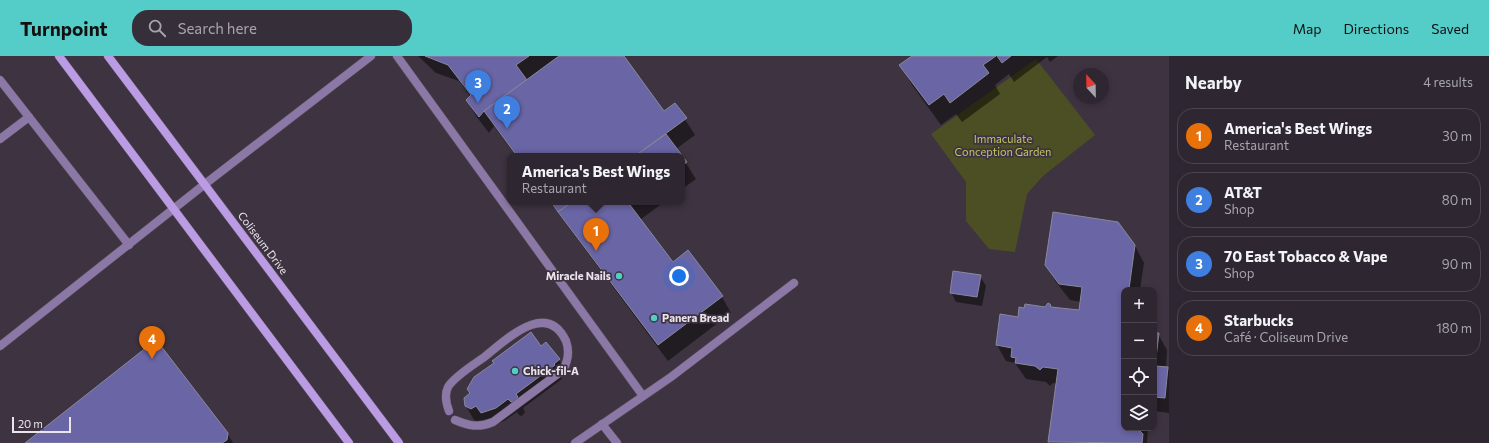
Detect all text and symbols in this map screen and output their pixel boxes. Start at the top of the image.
search box [132,10,412,46]
text: Turnpoint [20,17,108,40]
icon: search [146,17,168,39]
text: Search here [178,19,257,37]
text: Map [1293,20,1322,37]
text: Directions [1344,20,1409,37]
text: Saved [1431,20,1469,37]
north arrow [1073,68,1109,104]
pin: 3 [465,70,491,103]
text: Nearby [1185,72,1242,93]
text: 4 results [1423,74,1473,90]
pin: 2 [494,96,520,129]
text: America's Best Wings [1224,119,1372,137]
text: 1 [1196,128,1202,144]
text: 30 m [1442,128,1472,144]
park label: Immaculate Conception Garden [955,132,1051,158]
text: Restaurant [1224,137,1289,153]
popup [507,153,685,205]
text: America's Best Wings [522,162,670,180]
text: Restaurant [522,180,587,196]
text: AT&T [1224,183,1262,201]
text: 2 [1195,192,1203,208]
text: 80 m [1442,192,1472,208]
text: Shop [1224,201,1255,217]
street label: Coliseum Drive [236,209,291,277]
pin: 1 [583,218,609,251]
text: 70 East Tobacco & Vape [1224,247,1387,265]
text: 3 [1195,256,1203,272]
text: 90 m [1442,256,1472,272]
text: Shop [1224,265,1255,281]
your location [669,266,689,286]
place label: Miracle Nails [546,269,611,282]
marker: Miracle Nails [614,271,624,281]
map controls [1121,287,1157,431]
button: + [1121,287,1157,323]
place label: Panera Bread [662,311,729,324]
text: Starbucks [1224,311,1294,329]
marker: Panera Bread [649,313,659,323]
text: 4 [1195,320,1203,336]
text: 180 m [1436,320,1472,336]
button: − [1121,323,1157,359]
pin: 4 [139,326,165,359]
text: Café · Coliseum Drive [1224,329,1348,345]
button: locate [1121,359,1157,395]
place label: Chick-fil-A [523,364,579,377]
marker: Chick-fil-A [510,366,520,376]
button: layers [1121,395,1157,431]
scale bar [12,415,71,434]
text: 20 m [18,417,43,430]

